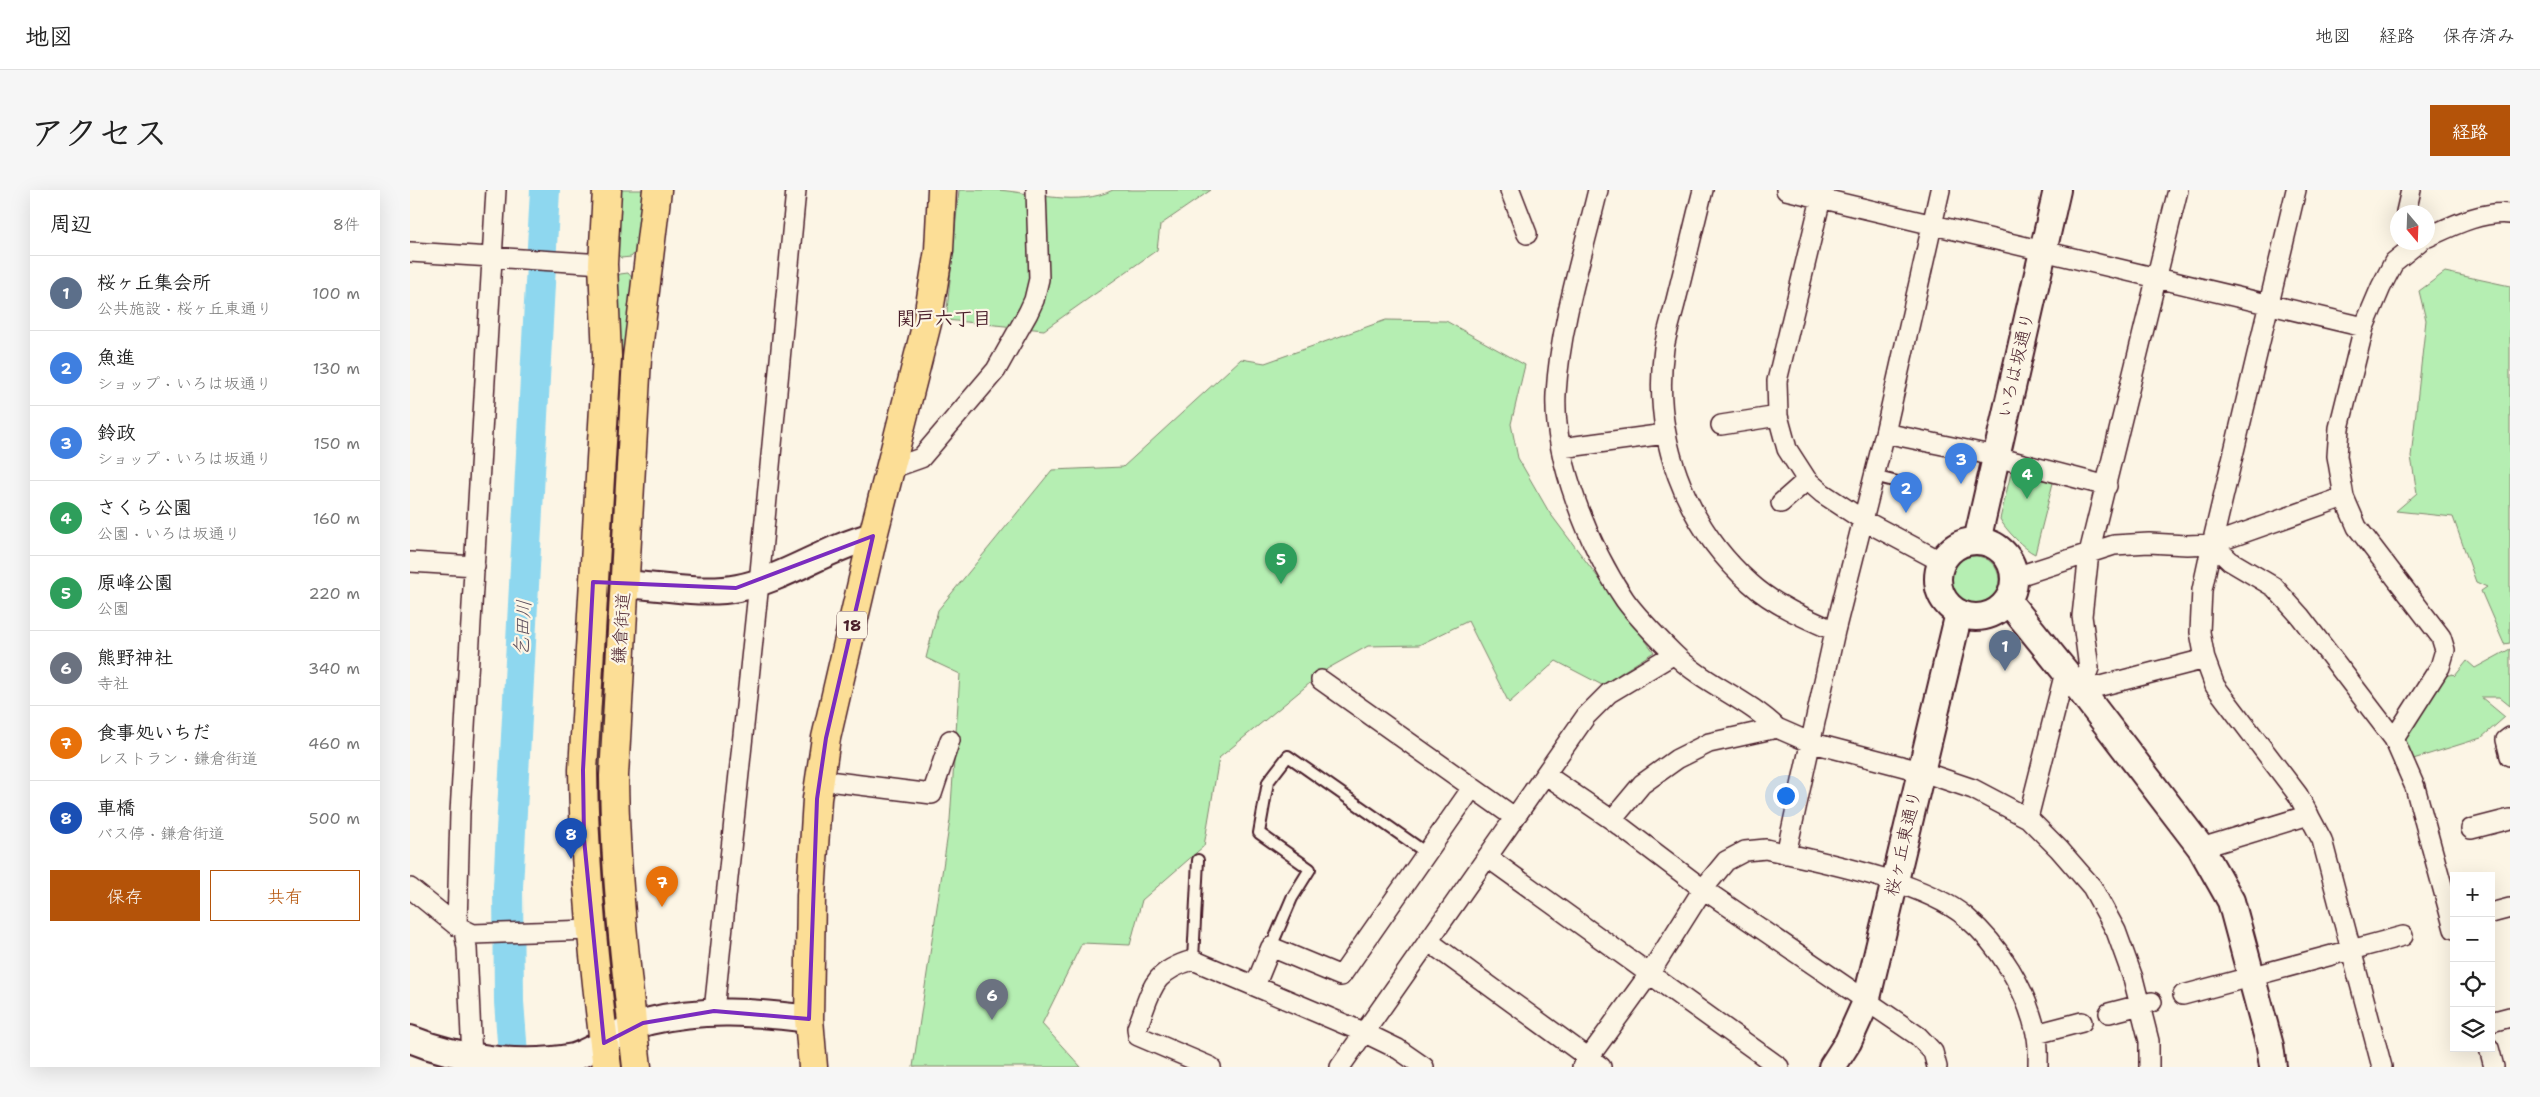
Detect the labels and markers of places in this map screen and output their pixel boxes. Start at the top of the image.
pin: 3 [1945,443,1977,484]
pin: 4 [2011,458,2043,499]
pin: 2 [1890,472,1922,513]
pin: 5 [1265,543,1297,584]
pin: 1 [1989,630,2021,671]
pin: 8 [555,818,587,859]
pin: 7 [646,866,678,907]
pin: 6 [976,979,1008,1020]

